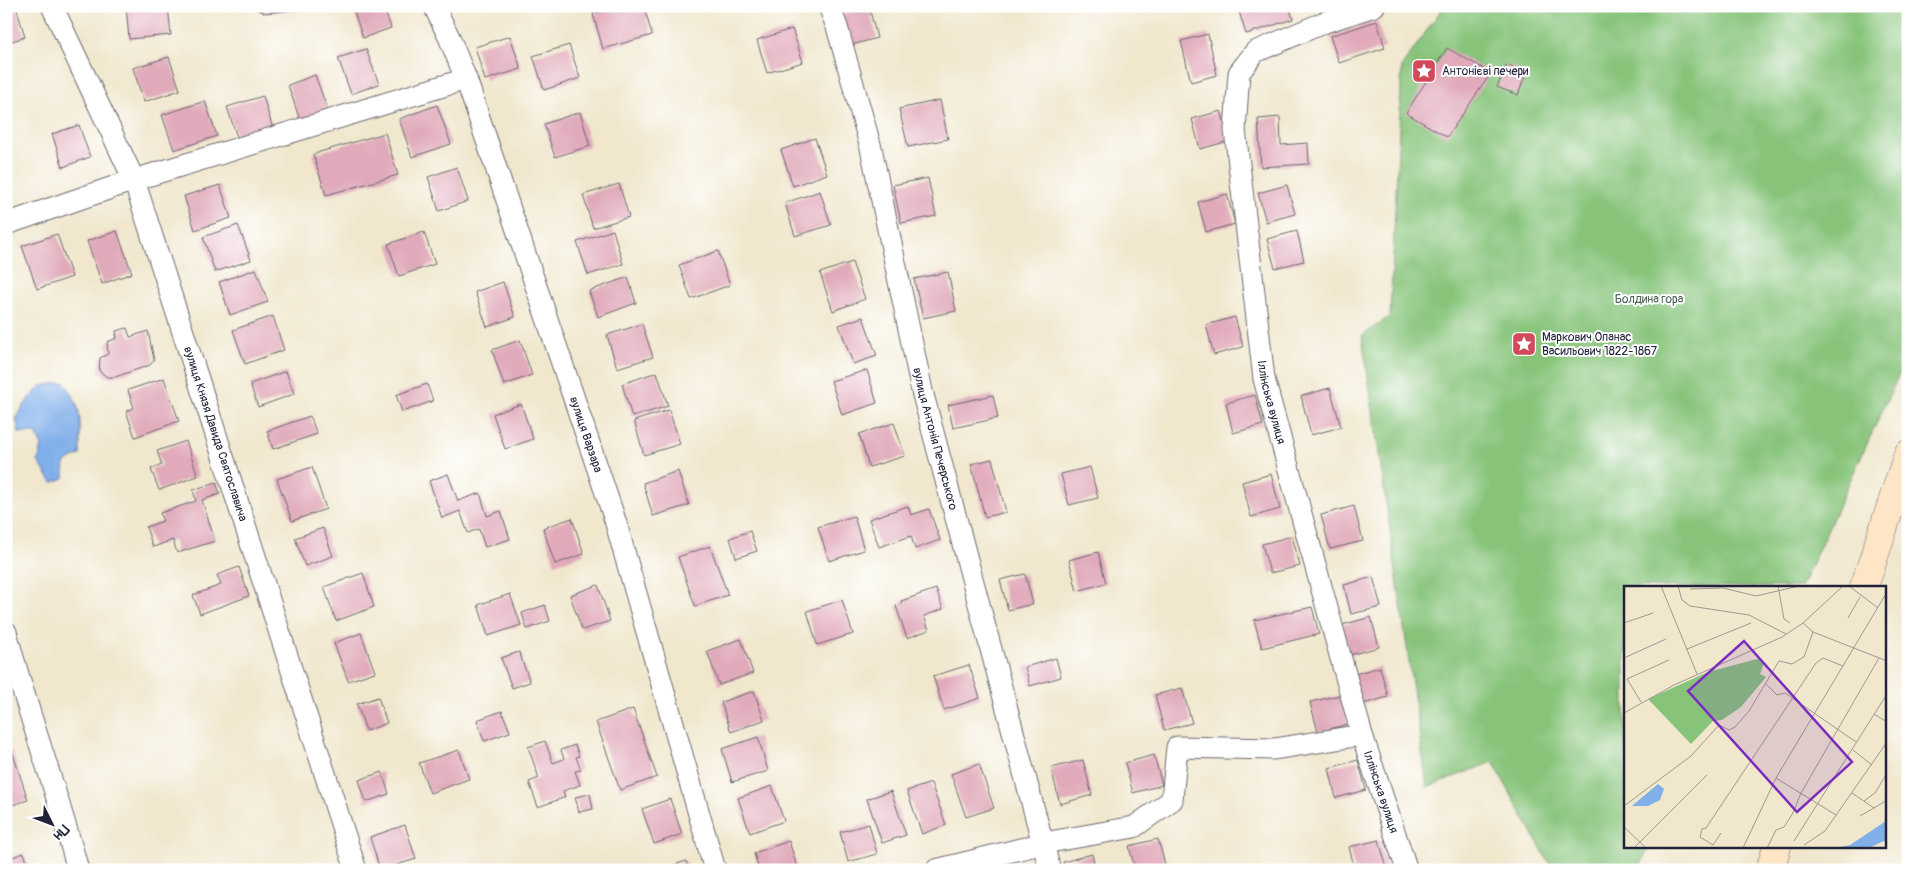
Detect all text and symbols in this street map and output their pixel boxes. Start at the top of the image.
place icon: Антонієві печери [1411,58,1437,84]
place label: Антонієві печери [1442,64,1529,79]
park label: Болдина гора [1615,292,1684,307]
place label: Маркович Опанас Васильович 1822-1867 [1542,330,1658,359]
place icon: Маркович Опанас Васильович 1822-1867 [1511,331,1537,357]
street label: вулиця Князя Давида Святославича [181,344,251,524]
street label: Іллінська вулиця [1254,359,1289,446]
street label: вулиця Антонія Печерського [910,366,961,512]
street label: вулиця Варзара [566,395,606,475]
inset map [1624,586,1886,848]
street label: Іллінська вулиця [1360,749,1402,835]
north arrow [28,798,78,848]
text: Пн [50,821,73,844]

